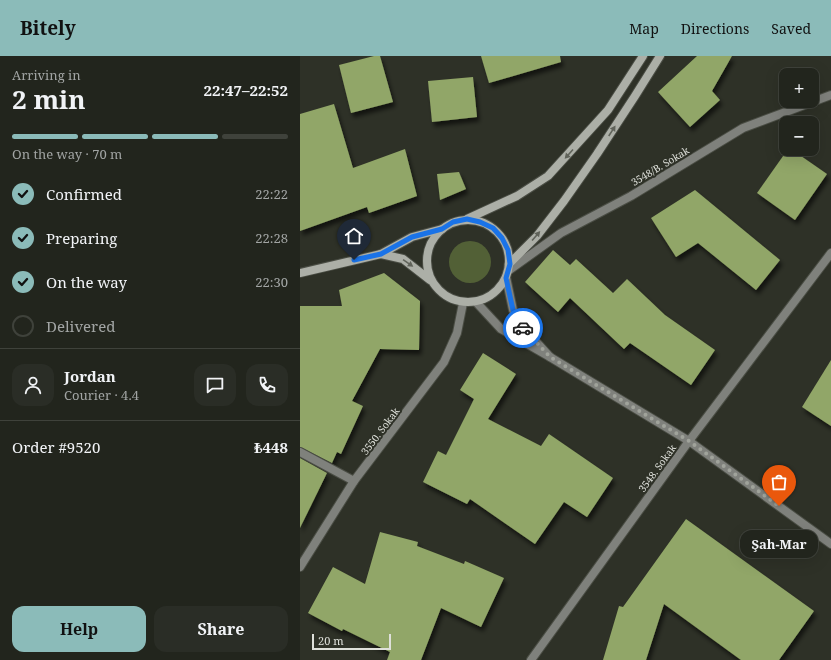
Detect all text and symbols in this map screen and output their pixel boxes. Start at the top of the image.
text: Bitely [20,15,76,41]
text: Map [629,19,659,38]
text: Directions [681,19,749,38]
text: Saved [771,19,811,38]
text: Arriving in [12,66,81,84]
map controls [779,68,819,156]
button: + [779,68,819,108]
text: 22:47–22:52 [204,80,288,100]
text: 2 min [12,81,86,117]
button: − [779,116,819,156]
one-way arrow [609,125,616,137]
street label: 3548/B. Sokak [628,143,692,189]
text: On the way · 70 m [12,145,122,163]
one-way arrow [564,148,573,159]
icon: check [12,183,34,205]
text: Confirmed [46,184,122,204]
text: 22:22 [255,185,288,203]
pin [337,219,371,260]
icon: home [343,225,365,247]
icon: check [12,227,34,249]
text: Preparing [46,228,117,248]
text: 22:28 [255,229,288,247]
one-way arrow [532,231,541,241]
one-way arrow [402,259,413,267]
icon: check [12,271,34,293]
text: On the way [46,272,127,292]
text: 22:30 [255,273,288,291]
courier [503,308,543,348]
text: Delivered [46,316,115,336]
icon: car [512,317,534,339]
button: person [12,364,54,406]
button: chat [194,364,236,406]
button: phone [246,364,288,406]
text: Jordan [64,366,116,386]
text: Courier · 4.4 [64,386,139,404]
street label: 3550. Sokak [358,404,403,458]
text: Order #9520 [12,437,100,457]
text: ₺448 [254,437,288,457]
street label: 3548. Sokak [635,441,679,495]
pin [762,465,796,506]
icon: bag [768,471,790,493]
callout: Şah-Mar [740,530,818,558]
text: Şah-Mar [751,535,807,553]
button: Help [12,606,146,652]
button: Share [154,606,288,652]
scale bar [312,632,391,651]
text: 20 m [318,633,344,648]

